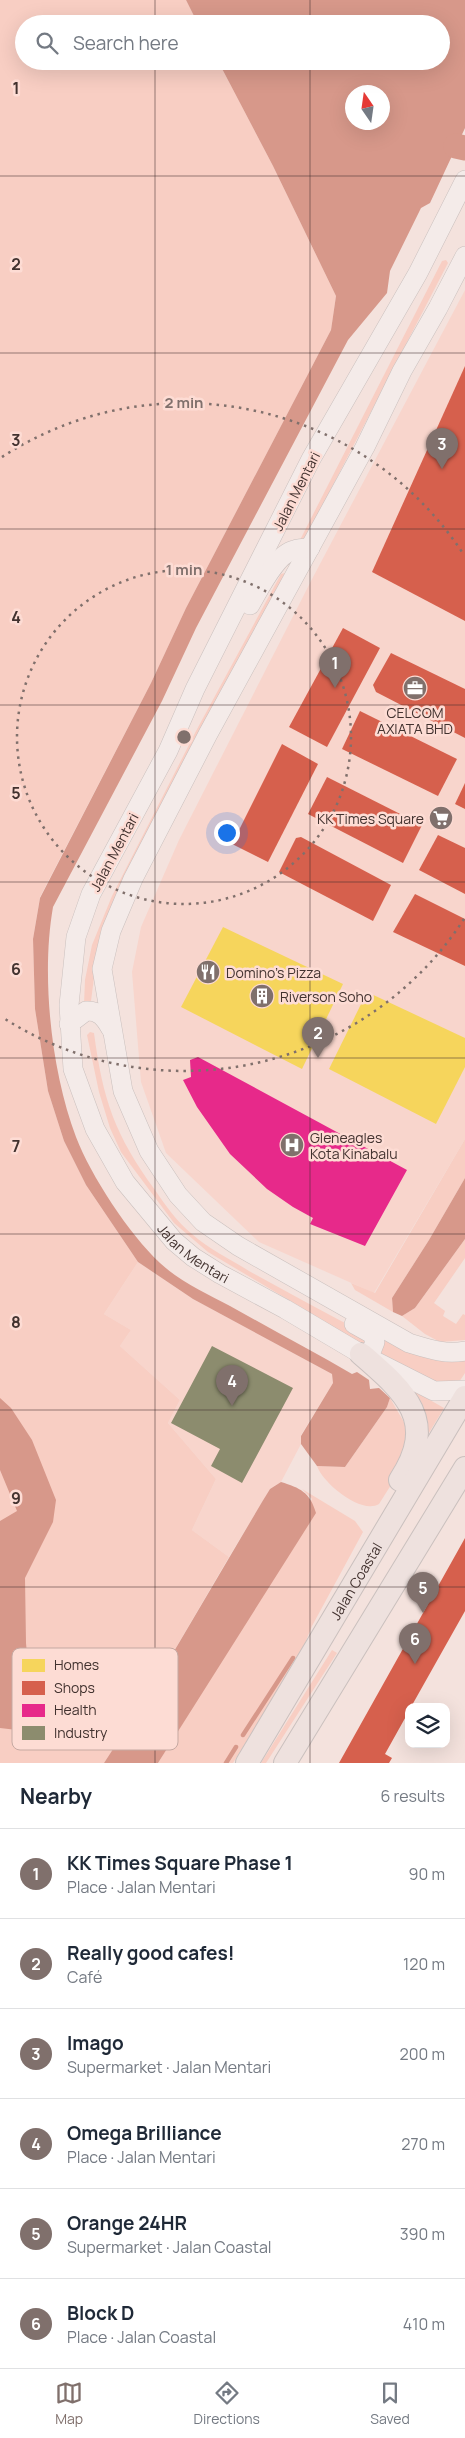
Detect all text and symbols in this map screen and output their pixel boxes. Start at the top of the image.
search box [15,15,450,70]
icon: search [33,29,61,57]
text: Search here [73,30,179,56]
text: 1 [12,77,20,99]
north arrow [345,85,390,130]
text: 2 [11,253,21,275]
text: 2 min [164,392,204,413]
pin: 3 [426,428,458,469]
text: 3 [11,429,21,451]
street label: Jalan Mentari [268,448,324,534]
text: 1 min [166,559,202,580]
text: 4 [11,606,21,628]
pin: 1 [319,647,351,688]
office icon: CELCOM AXIATA BHD [402,675,428,701]
place label: CELCOM AXIATA BHD [377,703,453,738]
centre of rings [175,728,193,746]
text: 5 [11,782,21,804]
supermarket icon: KK Times Square [428,805,454,831]
street label: Jalan Mentari [85,809,143,895]
place label: KK Times Square [317,809,424,828]
your location [214,820,240,846]
text: 6 [11,958,21,980]
restaurant icon: Domino's Pizza [195,959,221,985]
place label: Domino's Pizza [226,963,321,982]
building icon: Riverson Soho [249,983,275,1009]
place label: Riverson Soho [280,987,372,1006]
pin: 2 [302,1017,334,1058]
place label: Gleneagles Kota Kinabalu [310,1128,398,1163]
hospital icon: Gleneagles Kota Kinabalu [279,1132,305,1158]
text: 7 [12,1135,20,1157]
street label: Jalan Mentari [154,1219,233,1287]
text: 8 [11,1311,21,1333]
pin: 4 [216,1365,248,1406]
text: 9 [11,1487,21,1509]
street label: Jalan Coastal [325,1539,386,1623]
pin: 5 [407,1572,439,1613]
pin: 6 [399,1623,431,1664]
legend [12,1648,178,1750]
text: Homes [54,1655,99,1674]
text: Shops [54,1678,95,1697]
text: Health [54,1700,97,1719]
map controls [405,1703,450,1748]
button: layers [405,1703,450,1748]
text: Industry [54,1723,108,1742]
text: Nearby [20,1782,92,1810]
text: 6 results [380,1785,445,1807]
text: KK Times Square Phase 1 [67,1850,293,1876]
text: 1 [32,1863,40,1885]
text: 90 m [409,1863,445,1885]
text: Place · Jalan Mentari [67,1876,216,1898]
text: Really good cafes! [67,1940,235,1966]
text: 2 [31,1953,41,1975]
text: 120 m [403,1953,445,1975]
text: Café [67,1966,102,1988]
text: Imago [67,2030,124,2056]
text: 3 [31,2043,41,2065]
text: 200 m [400,2043,445,2065]
text: Supermarket · Jalan Mentari [67,2056,271,2078]
text: Omega Brilliance [67,2120,222,2146]
text: 4 [31,2133,41,2155]
text: 270 m [401,2133,445,2155]
text: Place · Jalan Mentari [67,2146,216,2168]
text: Orange 24HR [67,2210,187,2236]
text: 5 [31,2223,41,2245]
text: 390 m [400,2223,445,2245]
text: Supermarket · Jalan Coastal [67,2236,272,2258]
text: Block D [67,2300,134,2326]
text: 6 [31,2313,41,2335]
text: 410 m [403,2313,445,2335]
text: Place · Jalan Coastal [67,2326,216,2348]
tab: Map [55,2379,83,2428]
tab: Directions [194,2379,260,2428]
tab: Saved [370,2379,410,2428]

